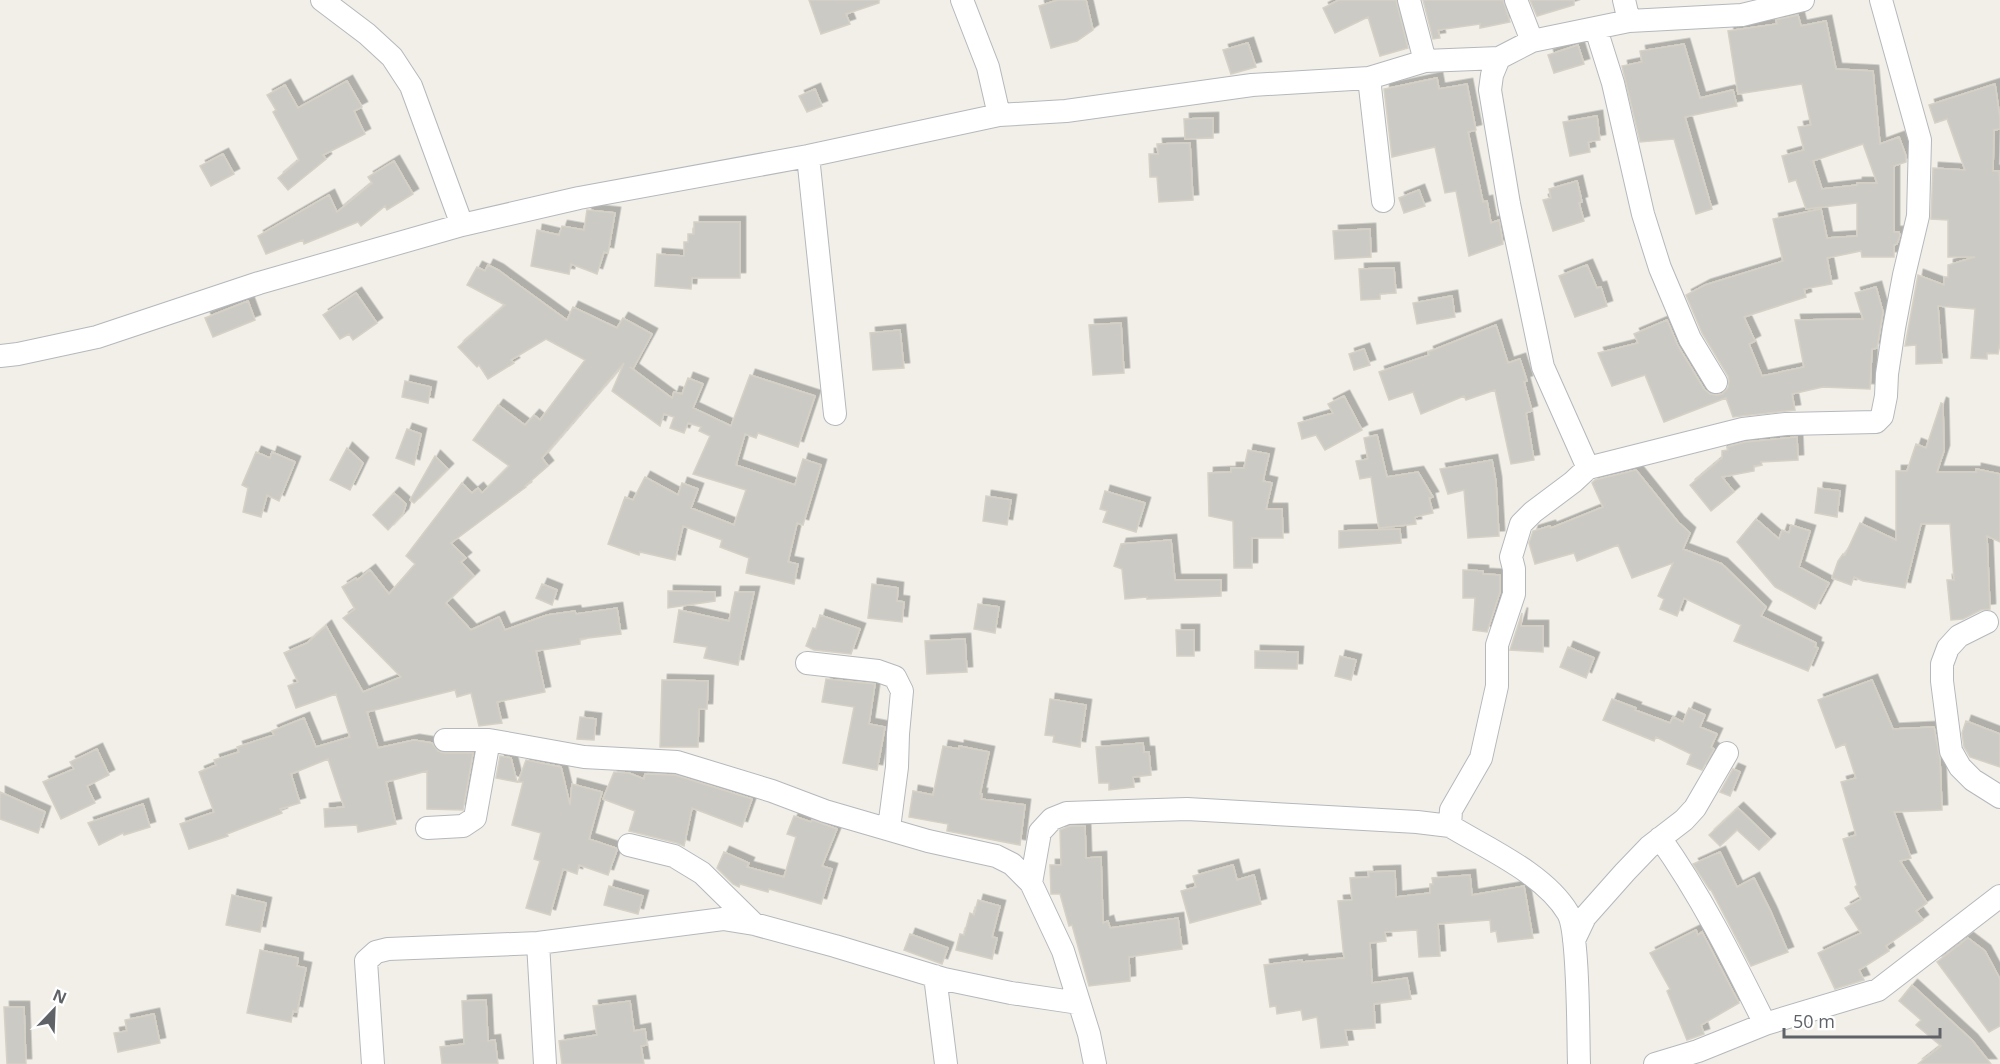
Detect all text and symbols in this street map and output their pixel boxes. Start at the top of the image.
north arrow [24,980,84,1040]
text: N [50,984,70,1009]
scale bar [1784,1001,1940,1039]
text: 50 m [1793,1009,1835,1033]

